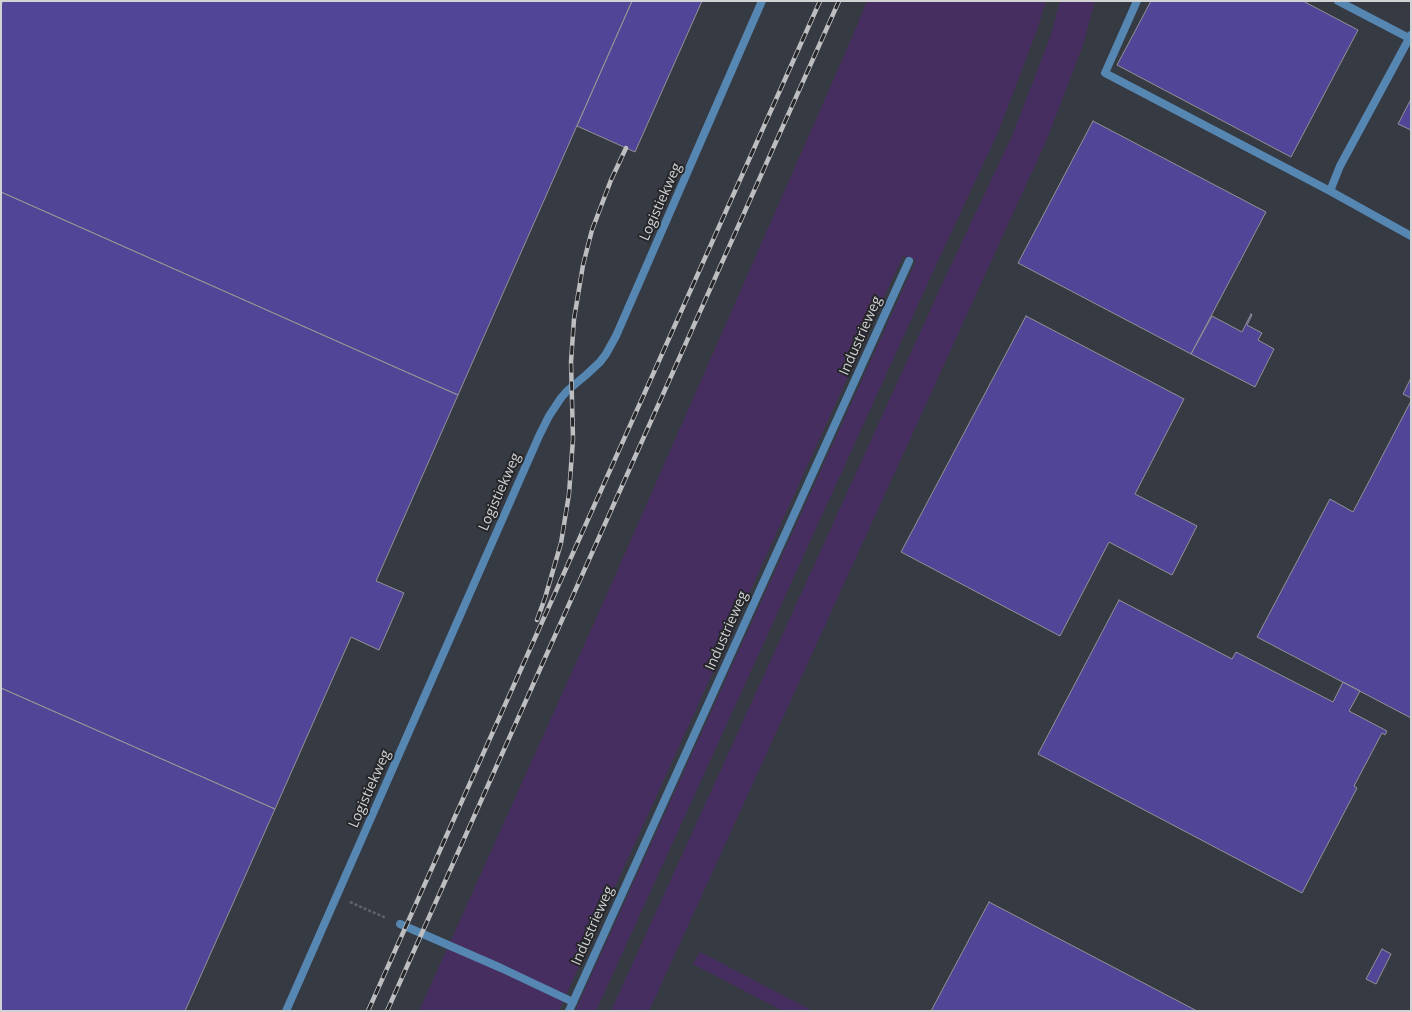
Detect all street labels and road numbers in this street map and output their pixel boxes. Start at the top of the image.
street label: Logistiekweg [636,160,686,244]
street label: Industrieweg [836,294,886,378]
street label: Logistiekweg [475,450,525,534]
street label: Industrieweg [702,589,752,673]
street label: Logistiekweg [345,747,395,831]
street label: Industrieweg [568,884,618,968]

